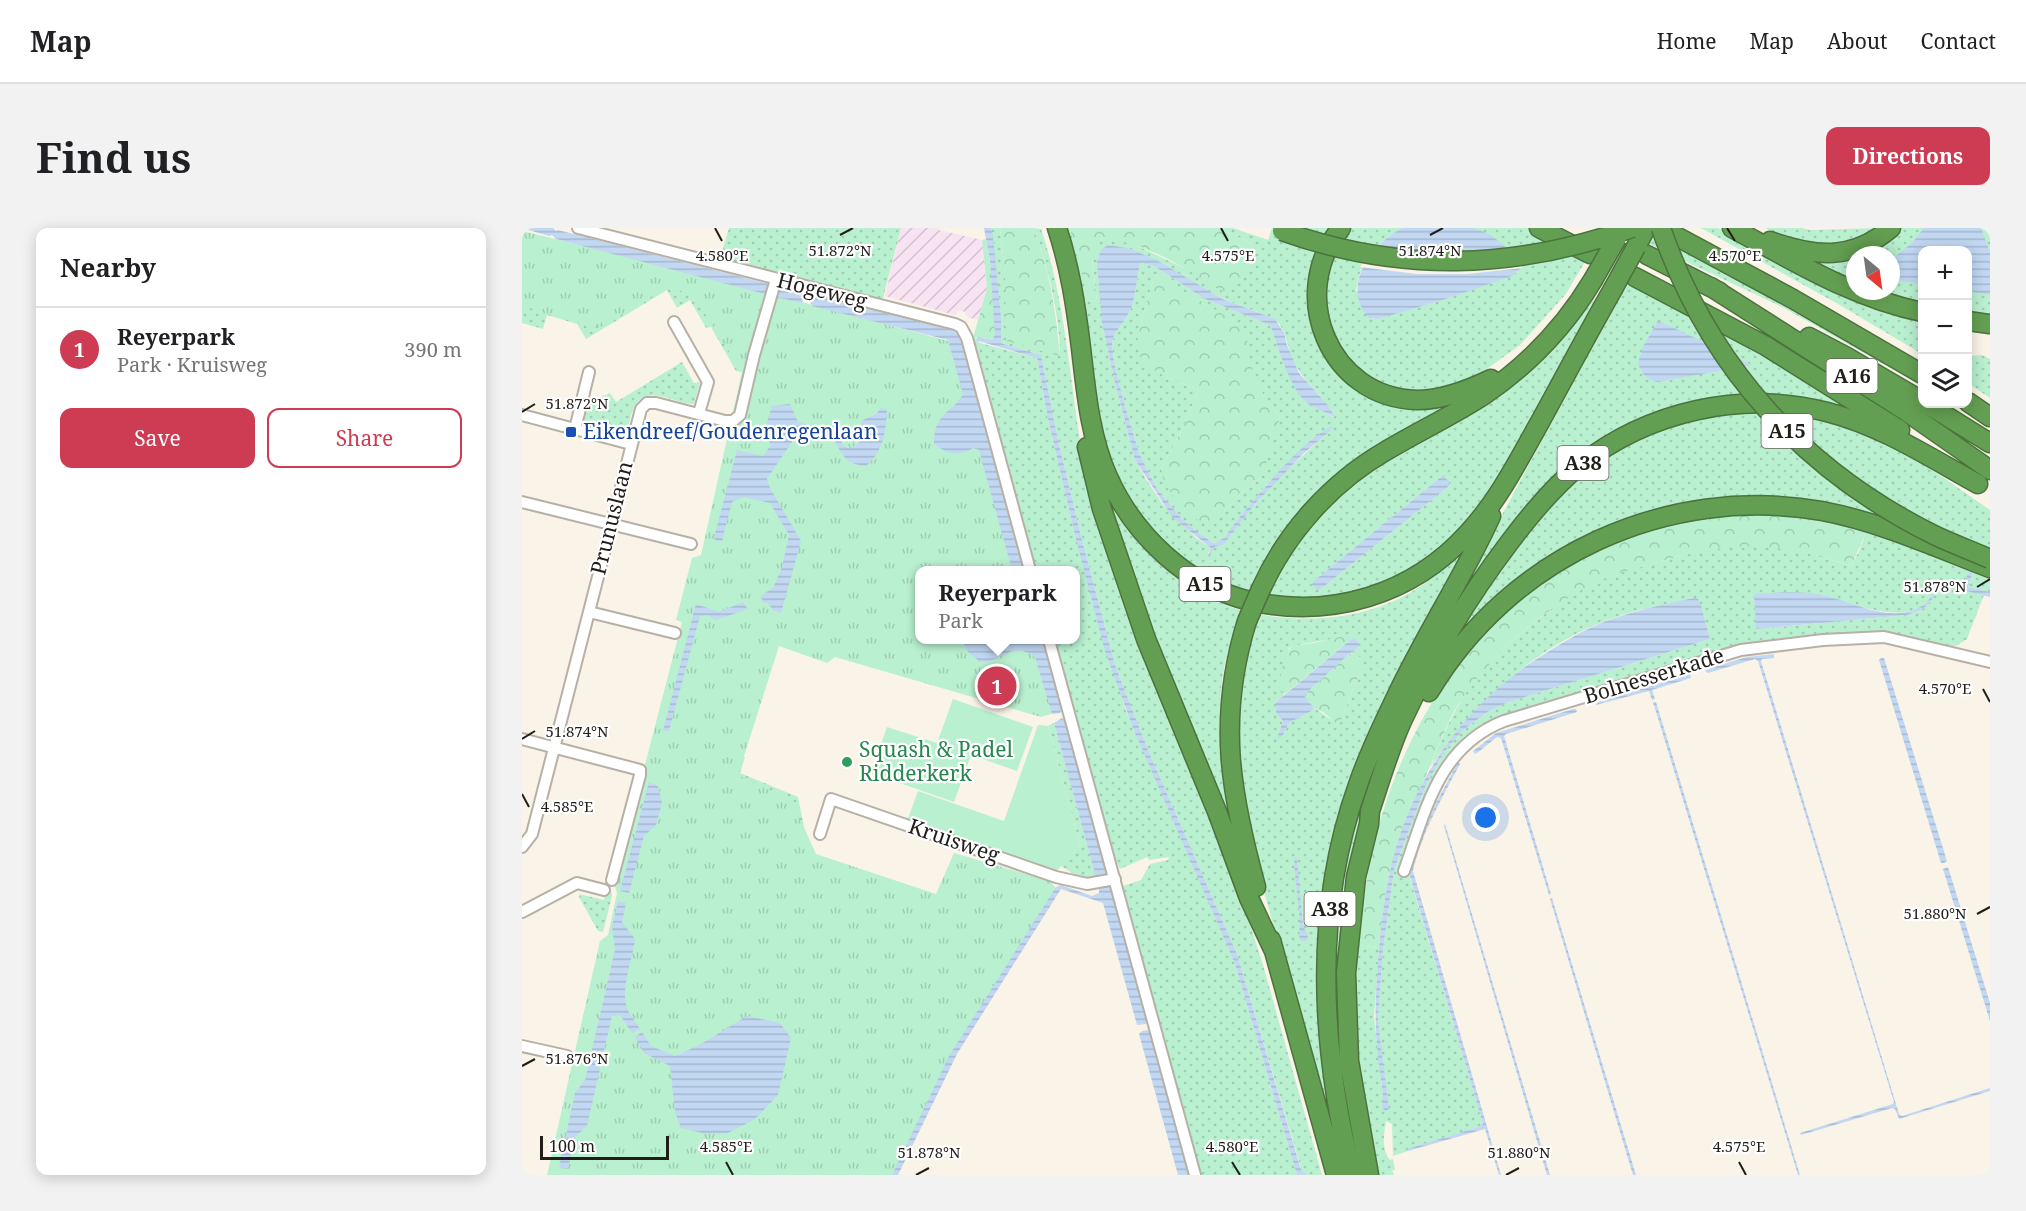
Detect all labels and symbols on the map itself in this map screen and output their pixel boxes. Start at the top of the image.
text: 51.872°N [808,240,872,260]
text: 51.874°N [1398,240,1462,260]
text: 4.580°E [696,245,748,265]
text: 4.575°E [1202,245,1254,265]
text: 4.570°E [1709,245,1761,265]
north arrow [1846,246,1900,300]
street label: Hogeweg [774,265,871,315]
road number: A16 [1826,359,1878,393]
text: 51.872°N [545,393,609,413]
road number: A15 [1762,414,1812,448]
place label: Eikendreef/Goudenregenlaan [583,417,878,445]
marker: Eikendreef/Goudenregenlaan [564,425,578,439]
road number: A38 [1558,446,1608,480]
street label: Prunuslaan [583,458,639,577]
road number: A15 [1180,567,1230,601]
text: 51.878°N [1903,576,1967,596]
street label: Bolnesserkade [1580,640,1727,710]
pin: 1 [978,664,1016,708]
text: 4.570°E [1919,678,1971,698]
text: 51.874°N [545,721,609,741]
place label: Squash & Padel Ridderkerk [859,735,1013,787]
marker: Squash & Padel Ridderkerk [840,755,854,769]
text: 4.585°E [541,796,593,816]
your location [1471,803,1500,832]
street label: Kruisweg [905,811,1004,869]
road number: A38 [1304,892,1356,926]
text: 51.880°N [1903,903,1967,923]
text: 51.876°N [545,1048,609,1068]
scale bar [540,1133,669,1160]
text: 4.585°E [700,1136,752,1156]
text: 4.580°E [1206,1136,1258,1156]
text: 4.575°E [1713,1136,1765,1156]
text: 51.878°N [897,1142,961,1162]
text: 51.880°N [1487,1142,1551,1162]

